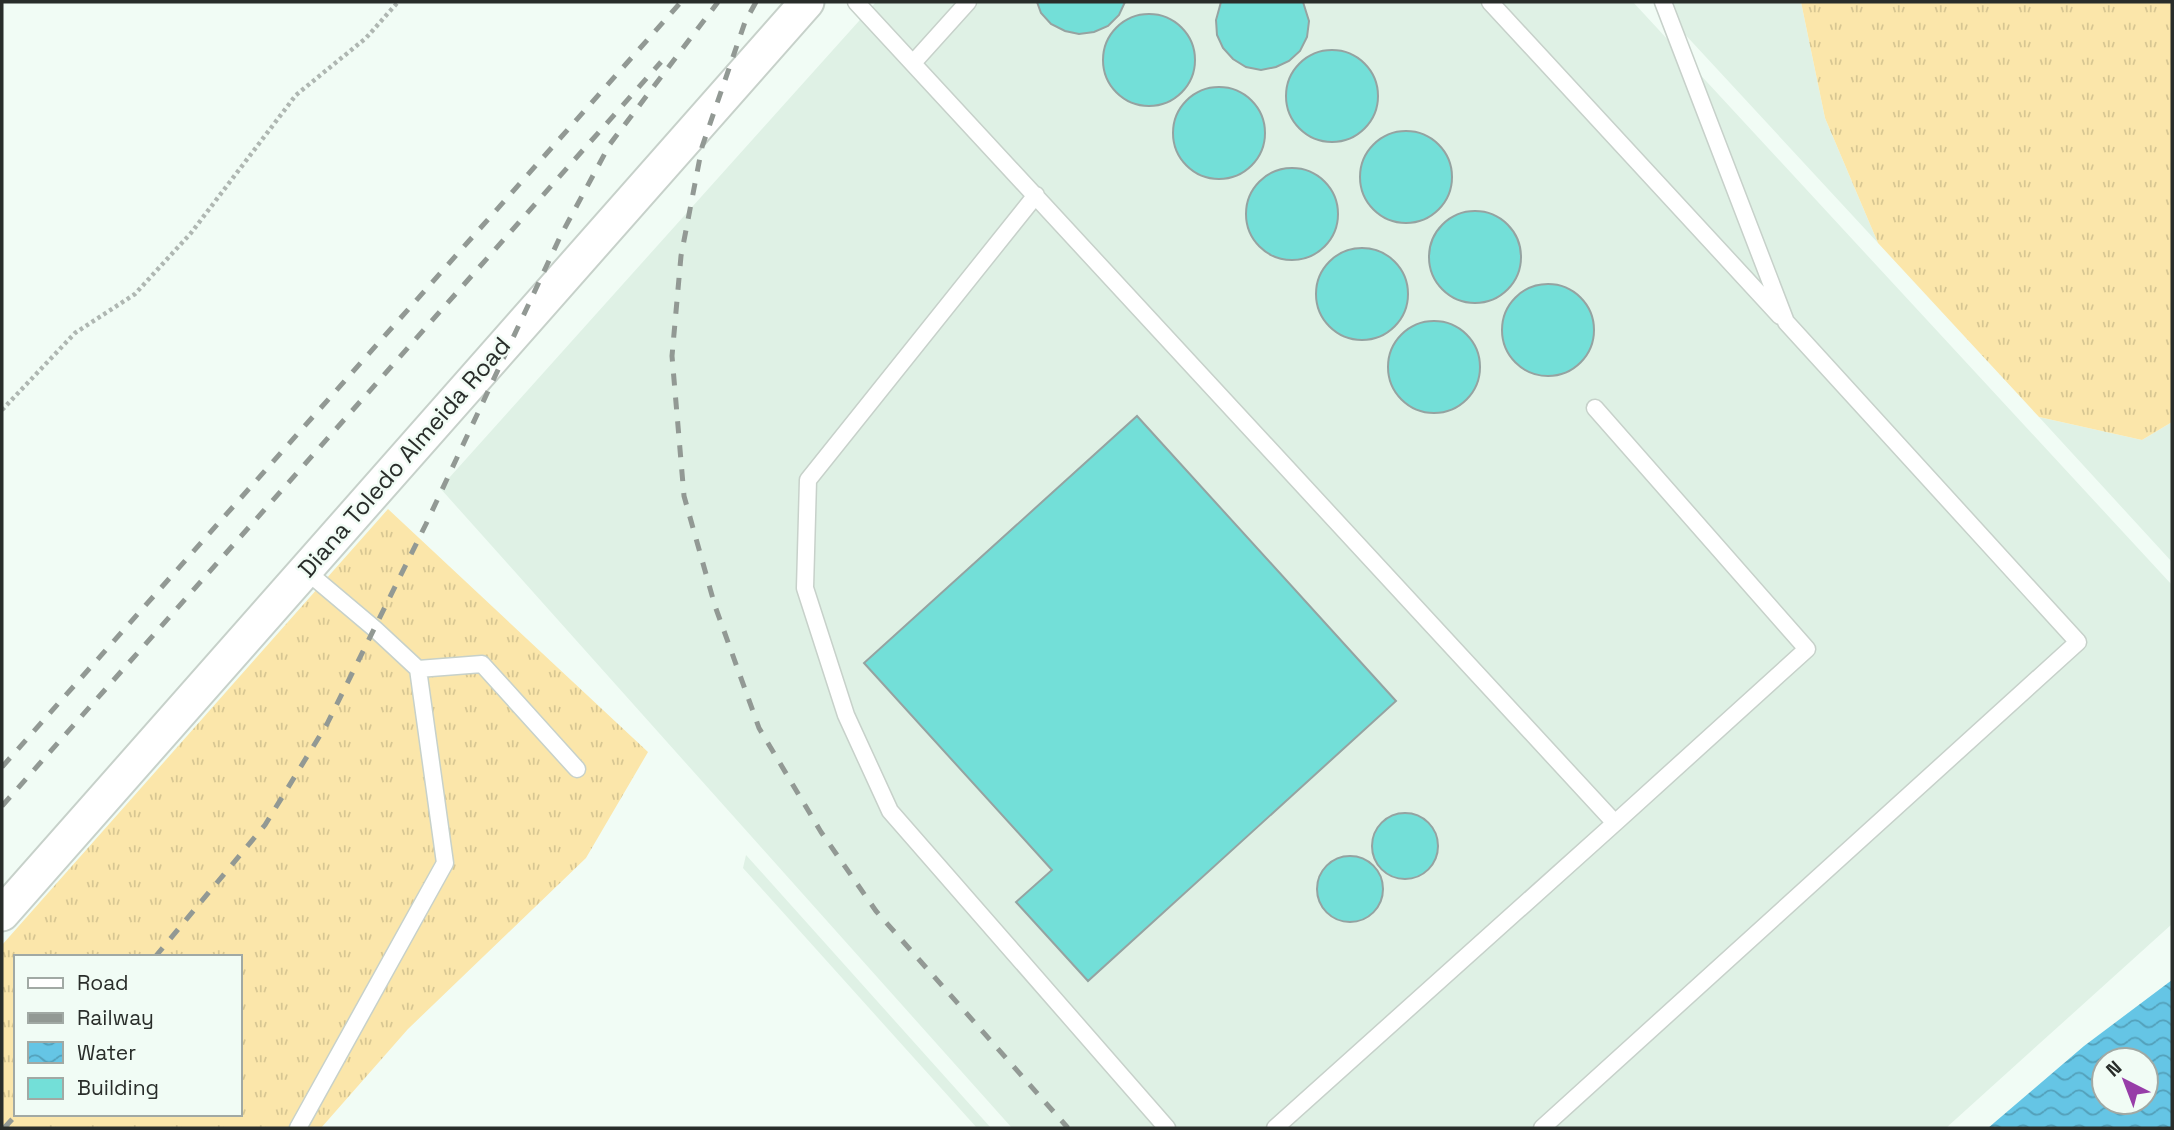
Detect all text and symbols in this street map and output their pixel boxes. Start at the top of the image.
street label: Diana Toledo Almeida Road [291,330,517,584]
legend [14,955,242,1116]
text: Road [77,969,129,996]
text: Railway [77,1004,154,1031]
text: Water [77,1039,136,1066]
north arrow [2090,1046,2160,1116]
text: N [2101,1055,2127,1082]
text: Building [77,1074,159,1101]

